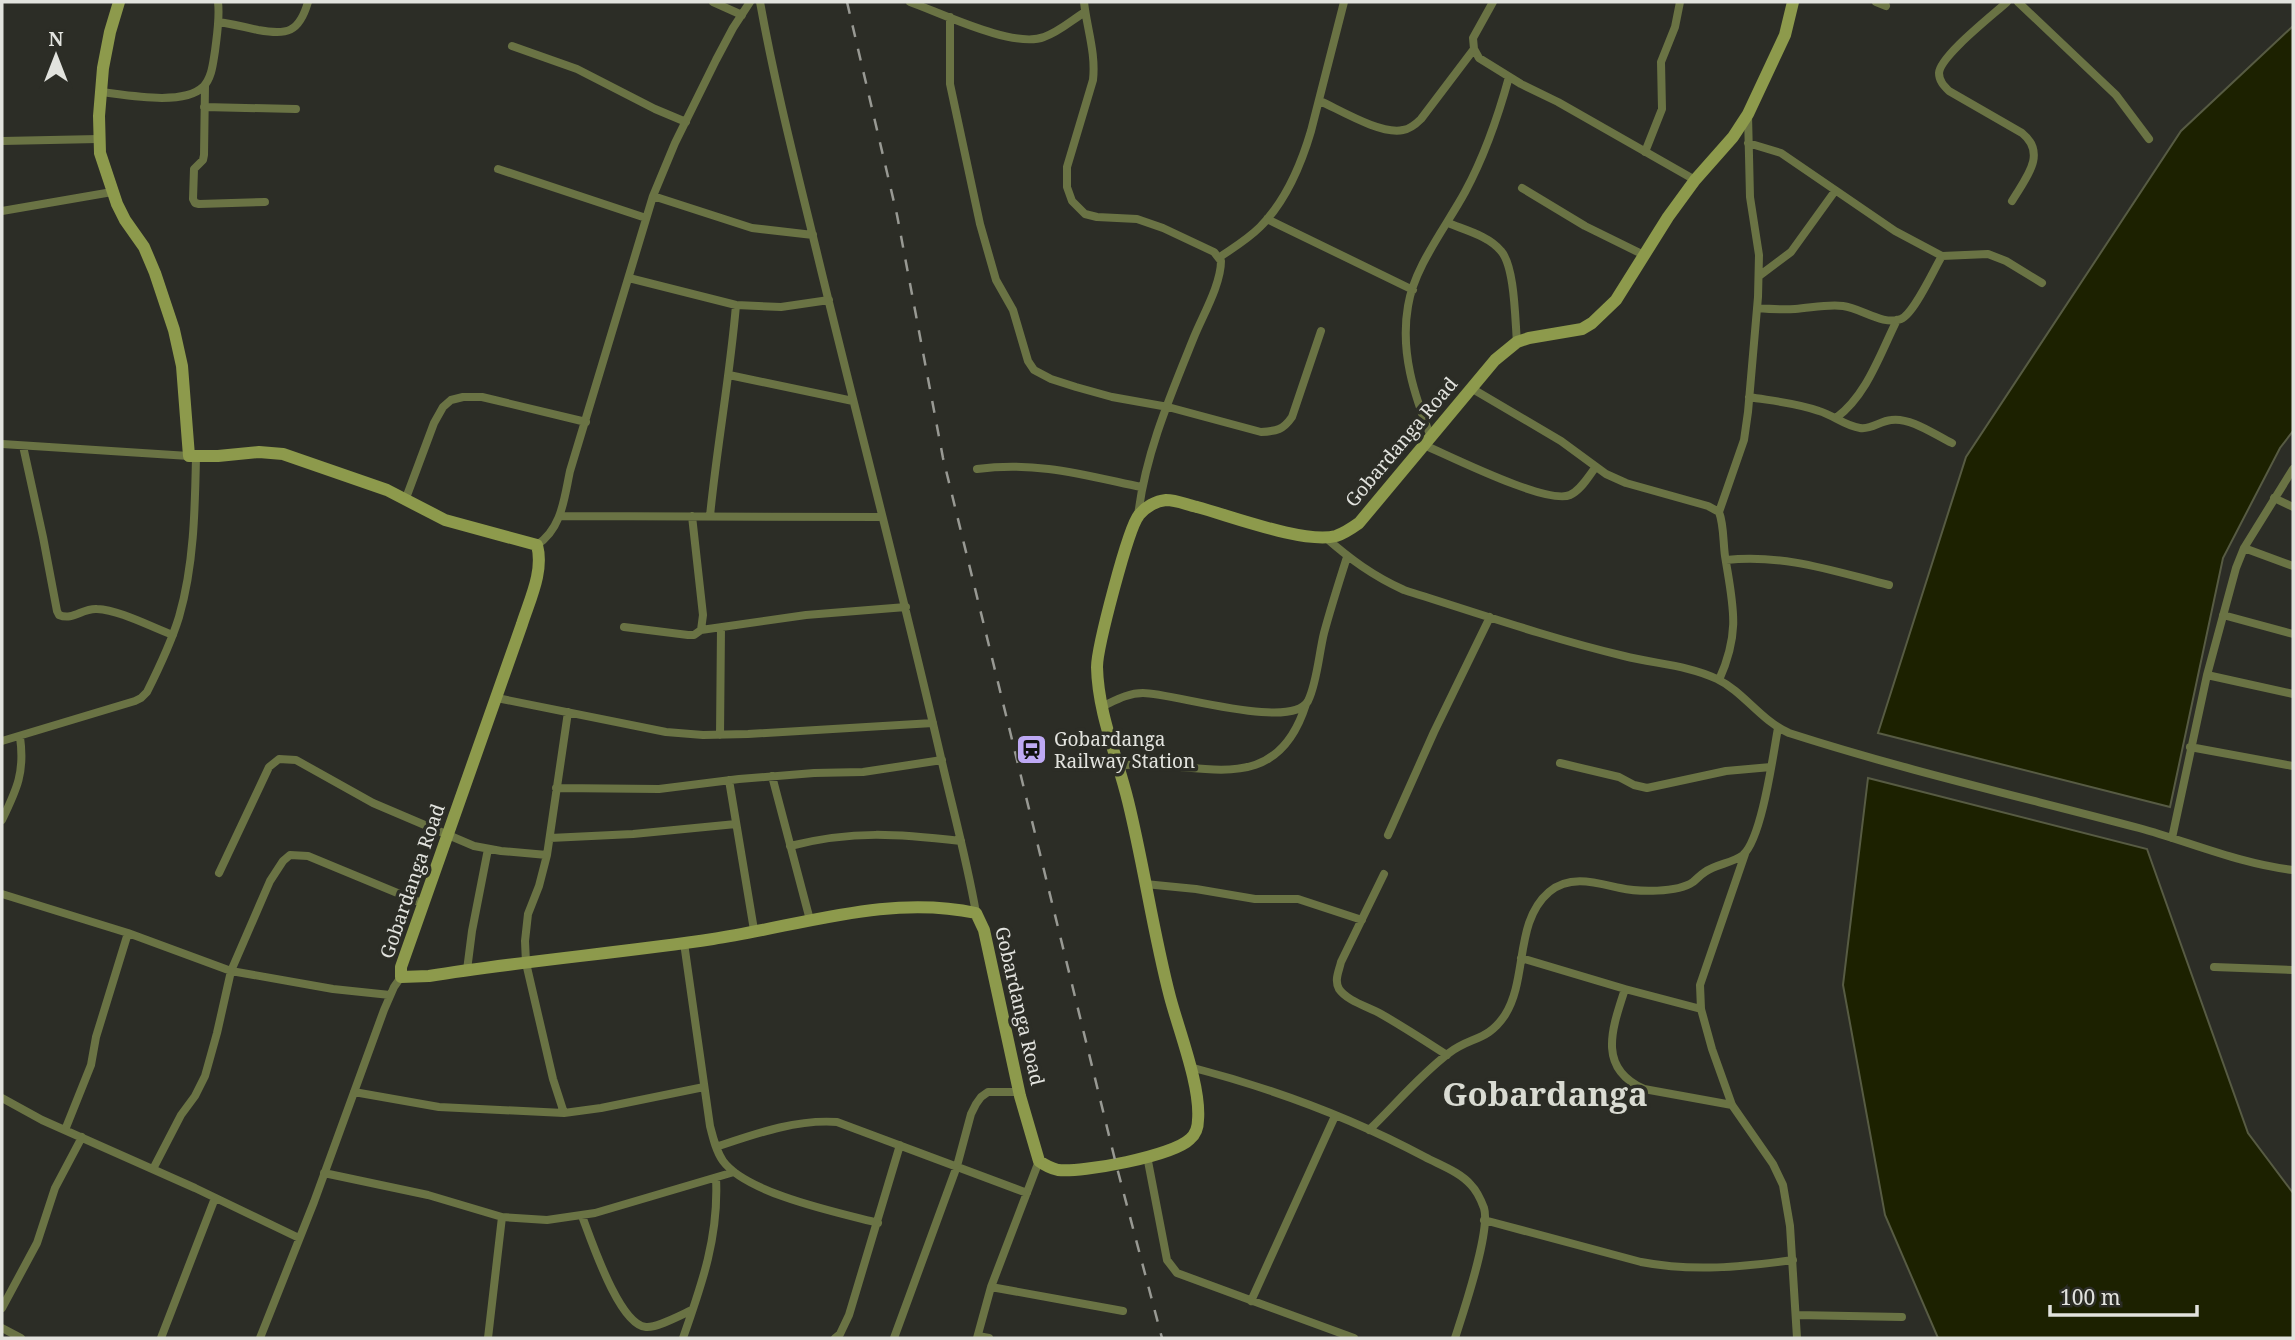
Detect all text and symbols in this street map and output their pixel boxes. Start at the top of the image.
north arrow [21,21,91,91]
text: N [49,26,64,52]
street label: Gobardanga Road [1339,371,1463,512]
place label: Gobardanga Railway Station [1054,726,1195,774]
station icon: Gobardanga Railway Station [1014,733,1048,767]
street label: Gobardanga Road [373,800,451,962]
street label: Gobardanga Road [989,924,1051,1088]
district label: Gobardanga [1442,1071,1648,1116]
scale bar [2050,1274,2197,1318]
text: 100 m [2060,1283,2121,1311]

